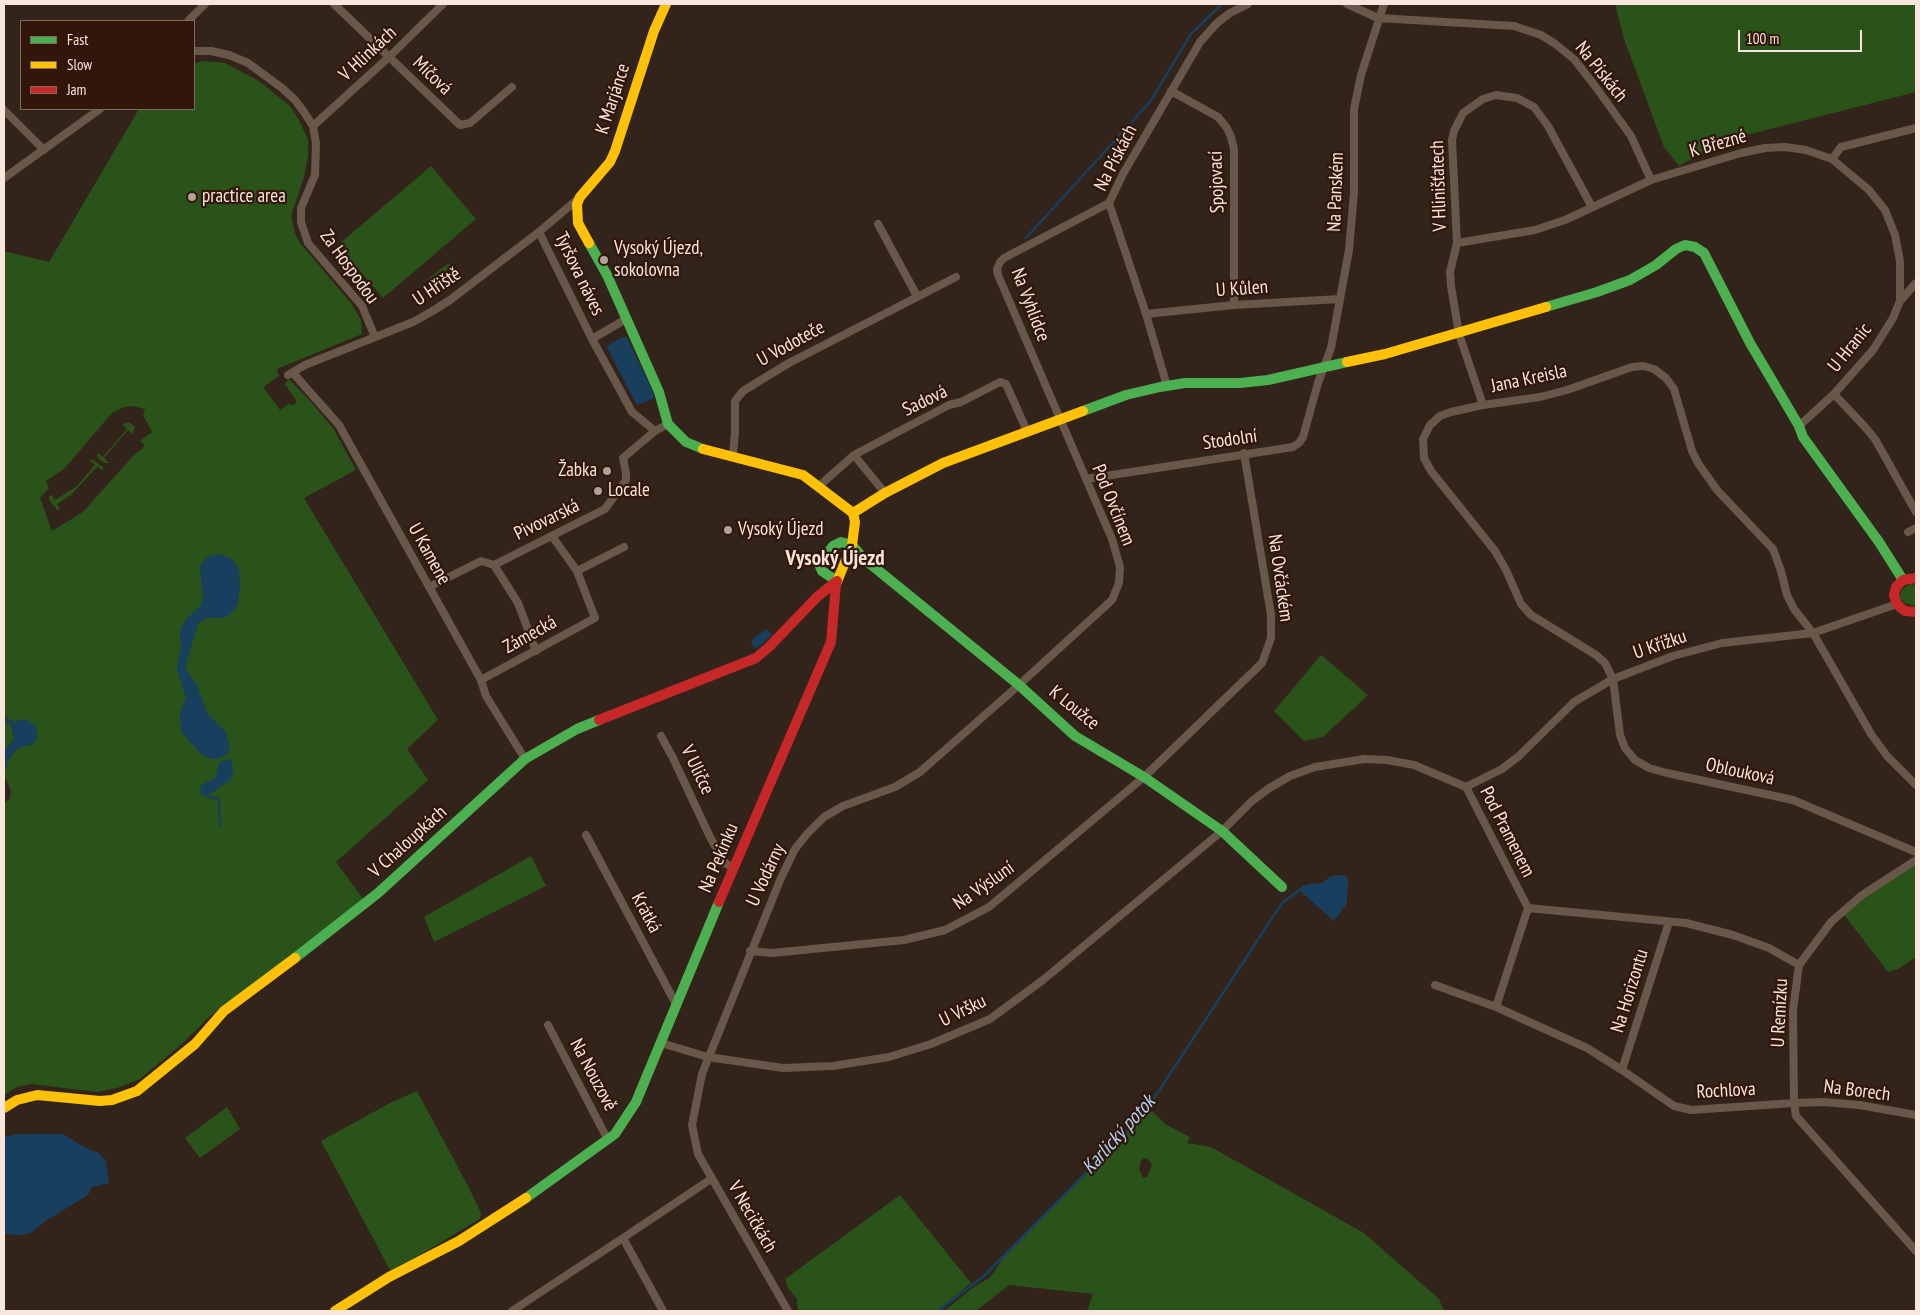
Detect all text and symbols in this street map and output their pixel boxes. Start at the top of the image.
legend [20,20,195,110]
scale bar [1740,20,1864,52]
street label: V Hlinkách [335,22,401,86]
text: 100 m [1746,29,1779,48]
text: Fast [67,30,88,49]
street label: Na Pískách [1570,37,1632,107]
street label: Míčová [408,52,456,100]
text: Slow [67,55,92,74]
street label: K Marjánce [591,61,635,137]
text: Jam [67,80,86,99]
street label: Na Pískách [1090,121,1142,195]
street label: K Březné [1687,125,1749,163]
street label: V Hlinišťatech [1426,140,1452,232]
street label: Spojovací [1205,150,1229,214]
street label: Na Panském [1323,152,1349,232]
place label: practice area [202,186,286,208]
marker: practice area [186,191,198,203]
street label: Za Hospodou [315,226,383,308]
street label: Tyršova náves [549,229,609,319]
place label: Vysoký Újezd, sokolovna [614,238,703,282]
marker: Vysoký Újezd, sokolovna [598,254,610,266]
street label: U Hřiště [409,263,465,311]
street label: Na Vyhlídce [1006,265,1054,345]
street label: U Kůlen [1215,276,1269,302]
street label: U Vodoteče [753,316,829,372]
street label: U Hranic [1823,319,1877,377]
street label: Jana Kreisla [1489,360,1569,398]
street label: Sadová [899,380,951,422]
street label: Stodolní [1201,425,1259,455]
place label: Žabka [558,460,597,482]
street label: Pod Ovčínem [1086,461,1140,549]
marker: Žabka [601,465,613,477]
place label: Locale [608,480,650,502]
marker: Locale [592,485,604,497]
street label: Pivovarská [511,494,583,546]
street label: U Kamene [403,519,455,589]
place label: Vysoký Újezd [738,519,824,541]
marker: Vysoký Újezd [722,524,734,536]
street label: Na Ovčáckém [1263,533,1297,623]
district label: Vysoký Újezd [785,546,885,572]
street label: Zámecká [499,611,561,659]
street label: U Křížku [1630,625,1690,665]
street label: K Loužce [1044,681,1104,735]
street label: V Uličce [675,742,719,798]
street label: Oblouková [1704,754,1776,790]
street label: Pod Pramenem [1475,783,1539,881]
street label: V Chaloupkách [364,801,452,883]
street label: Na Pekinku [694,820,744,896]
street label: U Vodárny [742,840,790,910]
street label: Na Výsluní [949,857,1019,915]
street label: Krátká [626,889,666,937]
street label: Na Horizontu [1606,946,1654,1036]
street label: U Remízku [1767,978,1793,1048]
street label: U Vršku [936,990,990,1032]
street label: Na Nouzově [565,1035,621,1115]
street label: Na Borech [1822,1076,1892,1106]
street label: Rochlova [1696,1078,1756,1104]
water label: Karlický potok [1077,1091,1161,1179]
street label: V Necičkách [723,1177,781,1257]

